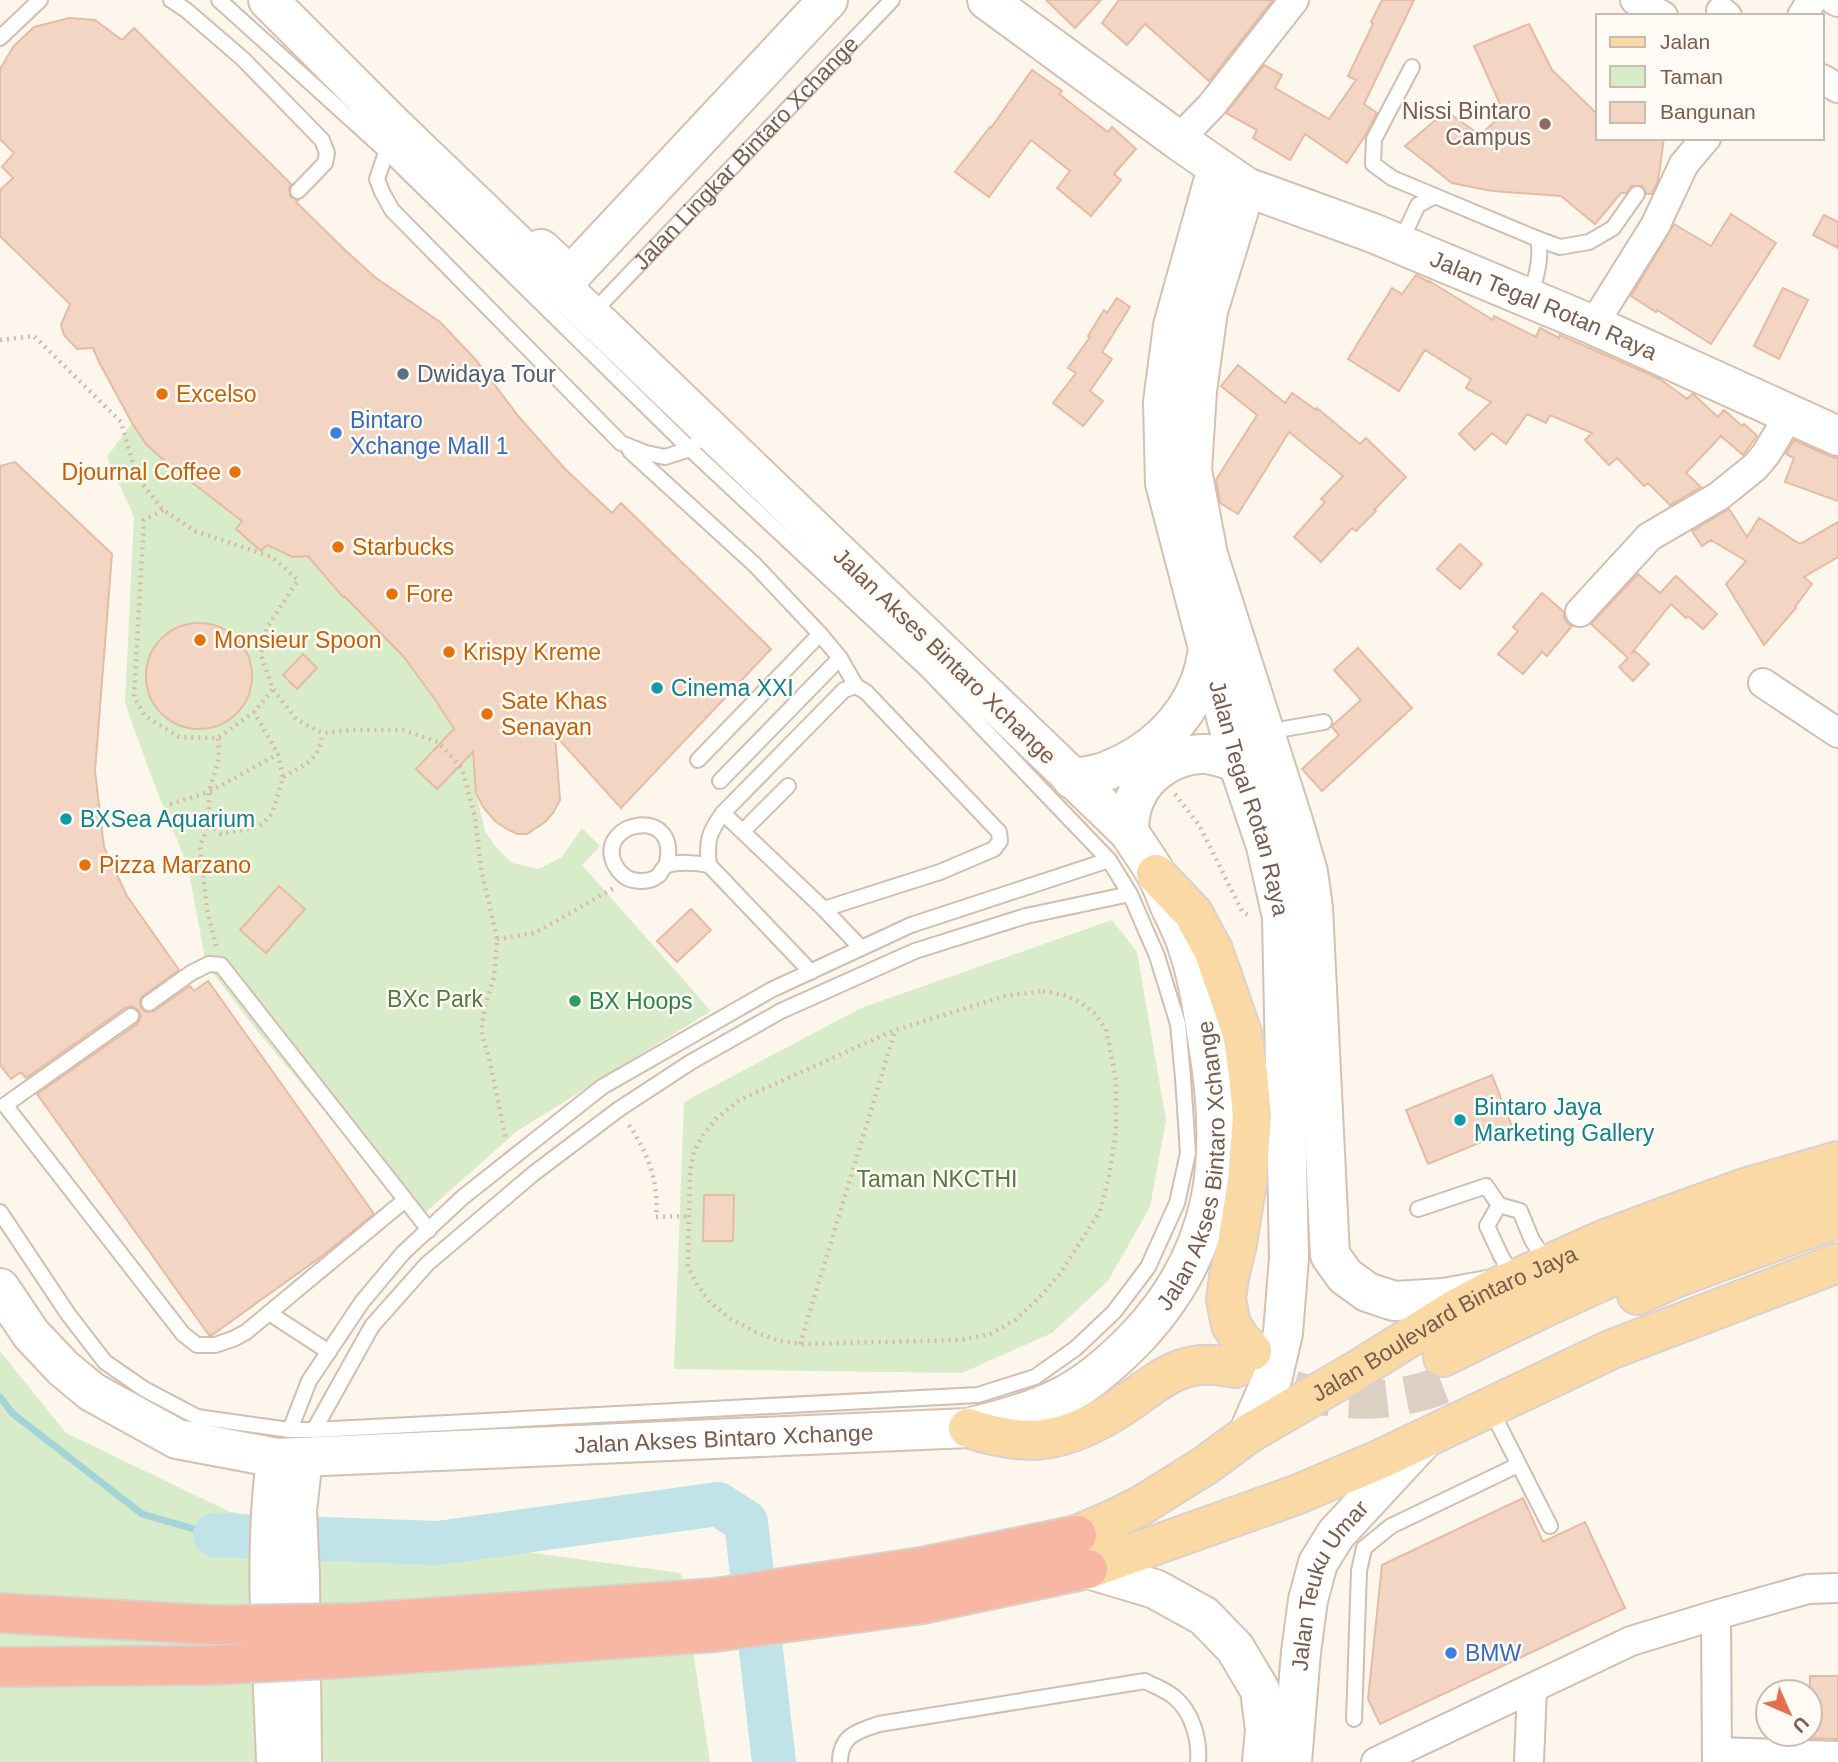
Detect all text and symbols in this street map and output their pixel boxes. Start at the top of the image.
legend [1596,14,1824,140]
text: Jalan [1660,30,1710,53]
street label: Jalan Lingkar Bintaro Xchange [628,31,863,275]
text: Taman [1660,65,1723,88]
place label: Nissi Bintaro Campus [1402,98,1531,150]
text: Bangunan [1660,100,1756,123]
marker: Nissi Bintaro Campus [1537,116,1553,132]
street label: Jalan Tegal Rotan Raya [1427,246,1661,365]
place label: Dwidaya Tour [417,361,556,387]
marker: Dwidaya Tour [395,366,411,382]
place label: Excelso [176,381,257,407]
marker: Excelso [154,386,170,402]
place label: Bintaro Xchange Mall 1 [350,407,509,459]
marker: Bintaro Xchange Mall 1 [328,425,344,441]
place label: Djournal Coffee [62,459,221,485]
marker: Djournal Coffee [227,464,243,480]
place label: Starbucks [352,534,454,560]
marker: Starbucks [330,539,346,555]
street label: Jalan Akses Bintaro Xchange [828,543,1062,769]
place label: Fore [406,581,453,607]
marker: Fore [384,586,400,602]
place label: Monsieur Spoon [214,627,382,653]
marker: Monsieur Spoon [192,632,208,648]
place label: Krispy Kreme [463,639,601,665]
marker: Krispy Kreme [441,644,457,660]
place label: Cinema XXI [671,675,794,701]
street label: Jalan Tegal Rotan Raya [1204,677,1294,919]
marker: Cinema XXI [649,680,665,696]
place label: Sate Khas Senayan [501,688,607,740]
marker: Sate Khas Senayan [479,706,495,722]
place label: BXSea Aquarium [80,806,255,832]
marker: BXSea Aquarium [58,811,74,827]
place label: Pizza Marzano [99,852,251,878]
marker: Pizza Marzano [77,857,93,873]
park label: BXc Park [387,986,483,1012]
place label: BX Hoops [589,988,693,1014]
marker: BX Hoops [567,993,583,1009]
street label: Jalan Akses Bintaro Xchange [1151,1019,1230,1315]
place label: Bintaro Jaya Marketing Gallery [1474,1094,1655,1146]
marker: Bintaro Jaya Marketing Gallery [1452,1112,1468,1128]
park label: Taman NKCTHI [856,1166,1018,1192]
street label: Jalan Boulevard Bintaro Jaya [1307,1240,1581,1407]
street label: Jalan Akses Bintaro Xchange [574,1419,874,1458]
street label: Jalan Teuku Umar [1287,1495,1374,1672]
place label: BMW [1465,1640,1522,1666]
marker: BMW [1443,1645,1459,1661]
north arrow [1754,1678,1824,1748]
text: U [1788,1712,1813,1737]

